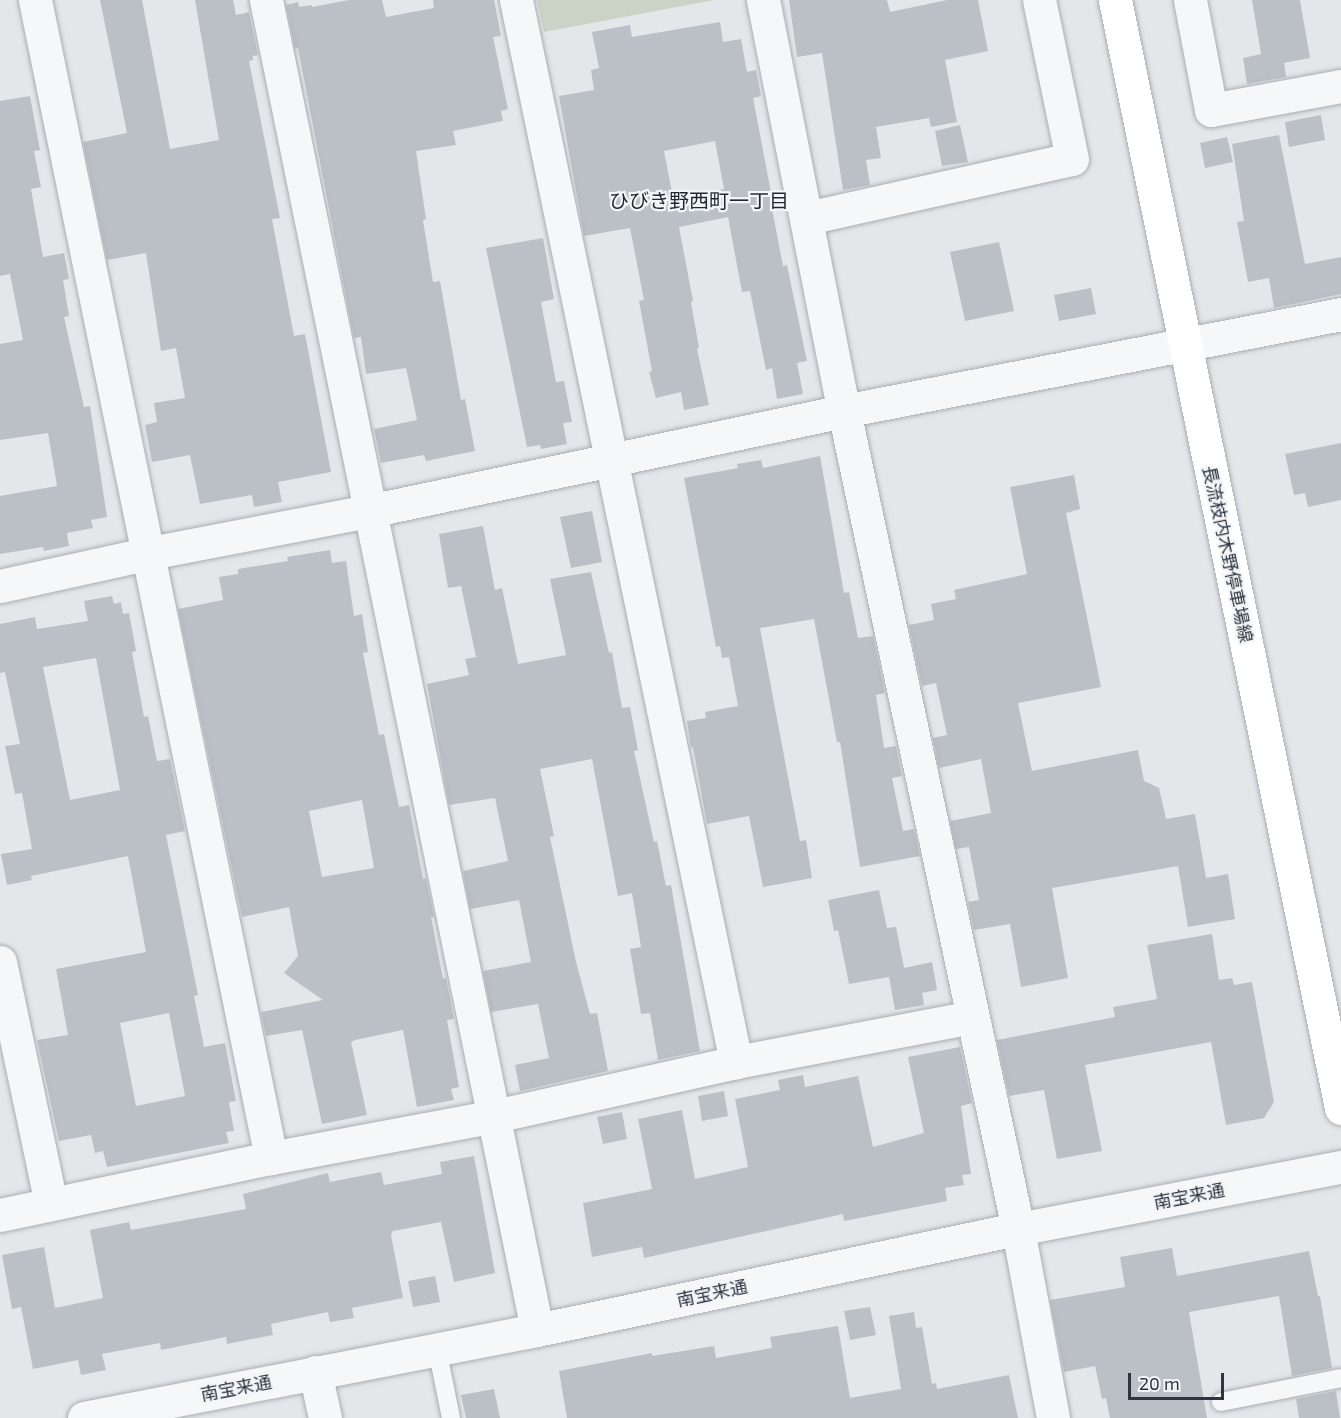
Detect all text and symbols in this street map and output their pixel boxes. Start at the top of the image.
district label: ひびき野西町一丁目 [609,188,789,212]
street label: 長流枝内木野停車場線 [1199,464,1257,644]
street label: 南宝来通 [1152,1179,1226,1213]
street label: 南宝来通 [675,1275,749,1311]
scale bar [1131,1361,1227,1399]
street label: 南宝来通 [199,1371,273,1405]
text: 20 m [1139,1372,1180,1394]

